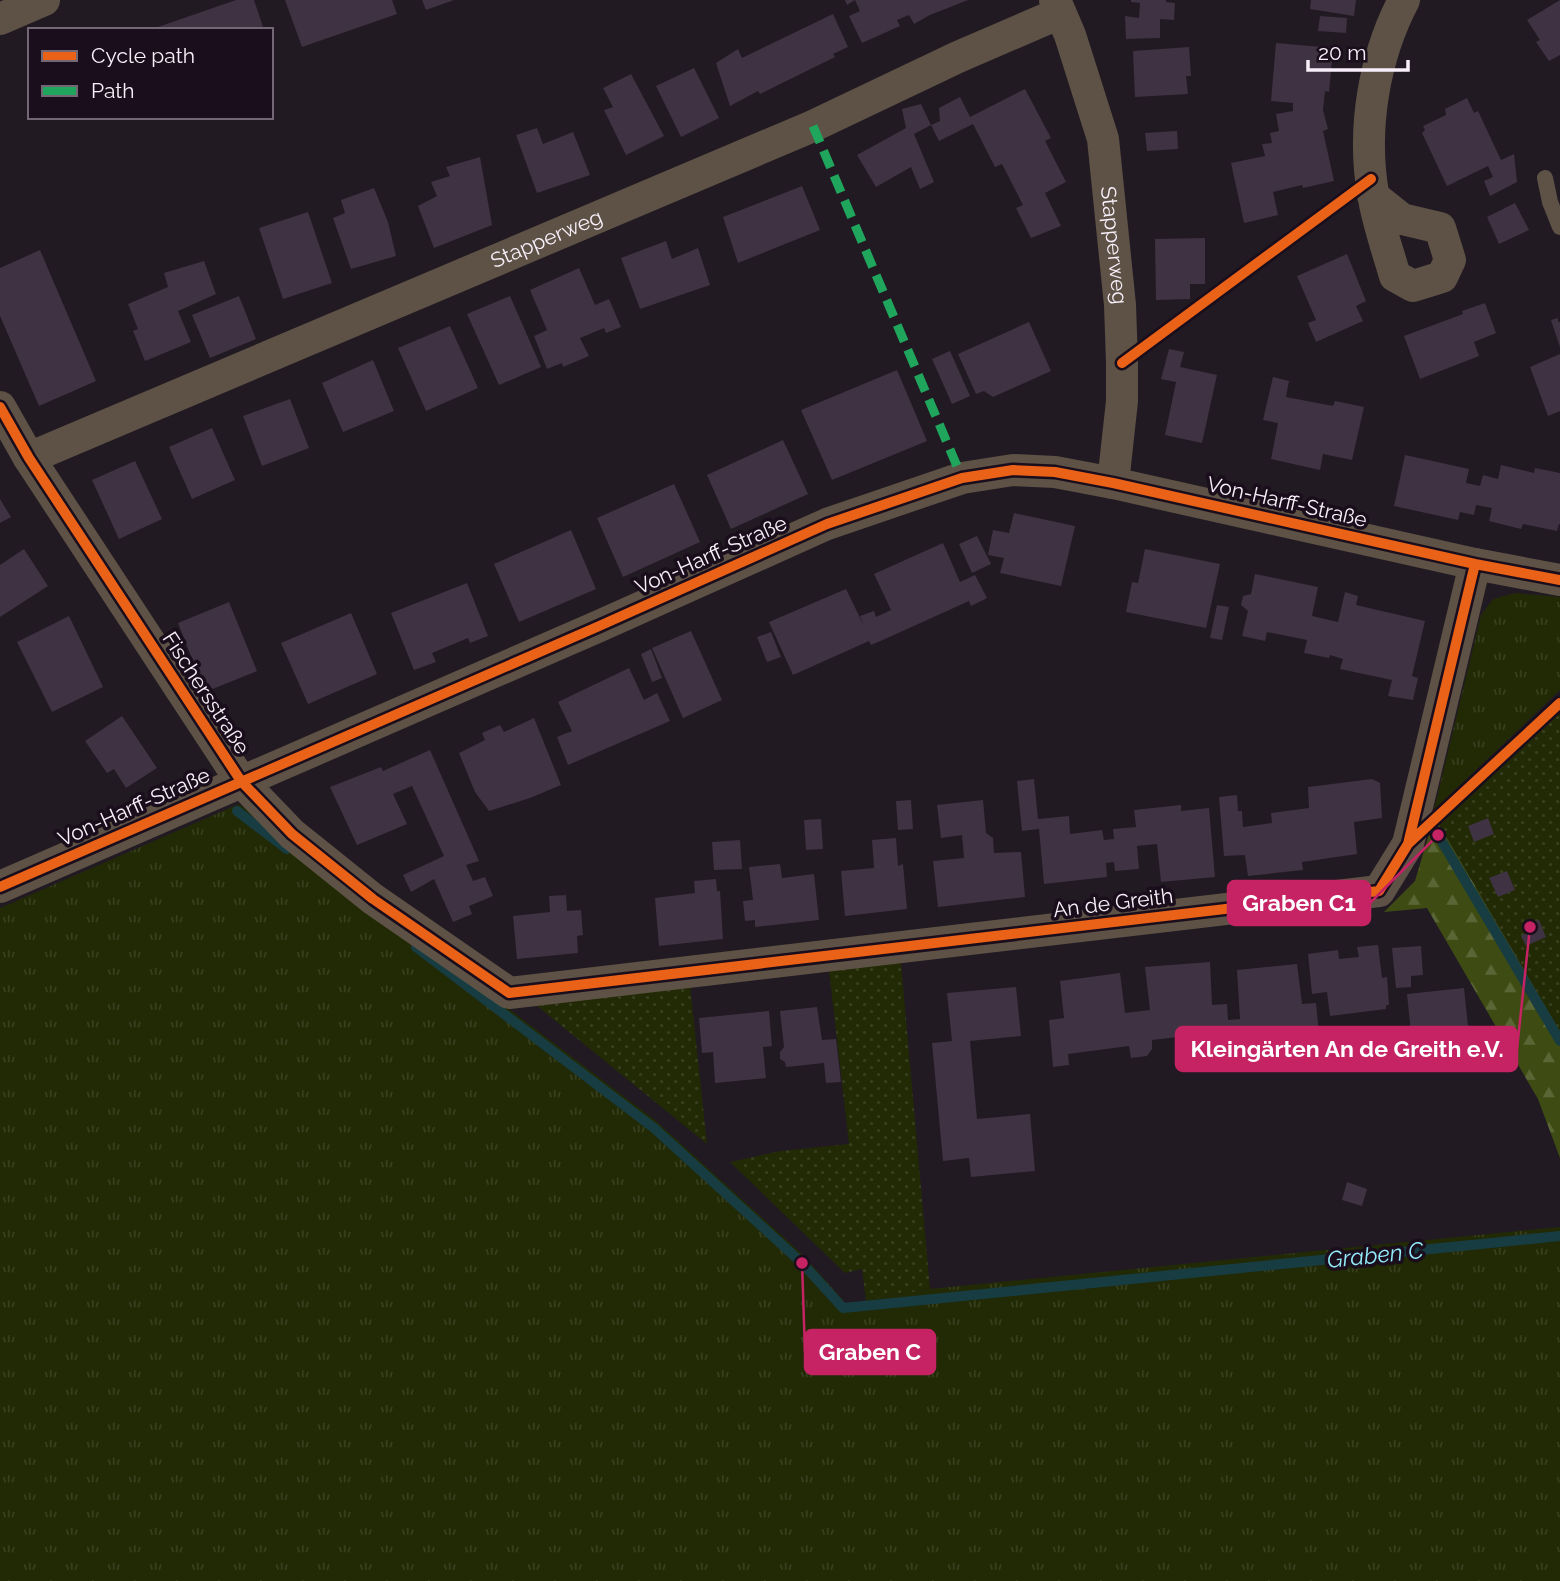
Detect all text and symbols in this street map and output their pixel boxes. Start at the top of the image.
legend [28,28,273,119]
scale bar [1308,28,1408,72]
text: 20 m [1318,40,1366,65]
text: Cycle path [91,43,195,68]
text: Path [91,78,135,103]
street label: Stapperweg [1096,185,1133,306]
street label: Stapperweg [487,204,606,273]
street label: Von-Harff-Straße [1205,471,1370,532]
street label: Von-Harff-Straße [631,510,791,599]
street label: Fischersstraße [158,627,255,758]
street label: Von-Harff-Straße [54,762,214,851]
callout: Graben C1 [1228,881,1370,925]
street label: An de Greith [1051,883,1174,922]
text: Graben C1 [1242,889,1356,916]
callout: Kleingärten An de Greith e.V. [1176,1027,1517,1071]
text: Kleingärten An de Greith e.V. [1190,1035,1504,1062]
water label: Graben C [1325,1236,1425,1273]
callout: Graben C [805,1330,935,1374]
text: Graben C [819,1338,921,1365]

